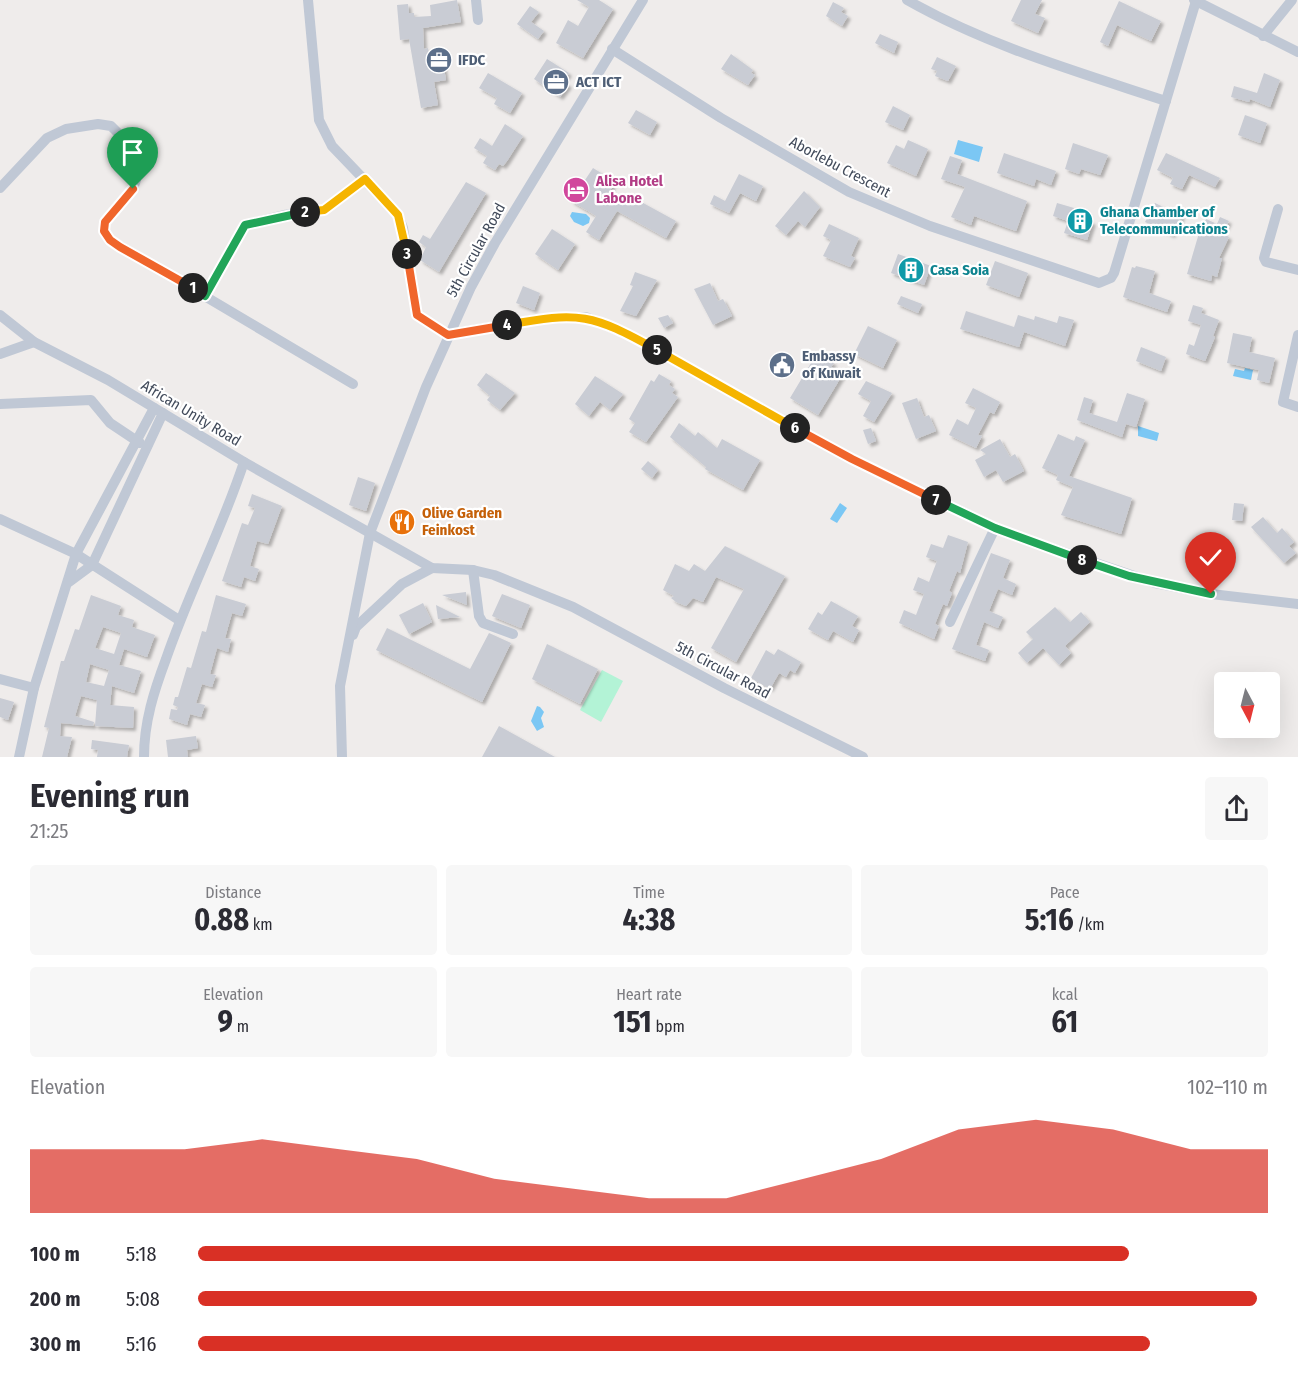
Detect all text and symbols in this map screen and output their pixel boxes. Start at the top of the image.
office icon: IFDC [424,45,454,75]
place label: IFDC [458,51,486,69]
office icon: ACT ICT [541,67,571,97]
place label: ACT ICT [575,73,622,91]
pin [107,127,158,189]
street label: Aborlebu Crescent [786,133,894,201]
icon: arrive [116,136,149,169]
place label: Alisa Hotel Labone [595,172,664,207]
hotel icon: Alisa Hotel Labone [561,175,591,205]
pin: 2 [290,197,320,227]
street label: 5th Circular Road [443,200,509,300]
text: 2 [301,202,309,221]
place label: Ghana Chamber of Telecommunications [1100,203,1228,238]
building icon: Ghana Chamber of Telecommunications [1065,206,1095,236]
pin: 3 [392,239,422,269]
text: 3 [403,244,411,263]
building icon: Casa Soia [896,255,926,285]
place label: Casa Soia [930,261,990,279]
pin: 1 [178,273,208,303]
text: 1 [190,278,196,297]
pin: 4 [492,310,522,340]
text: 4 [503,315,511,334]
pin: 5 [642,335,672,365]
text: 5 [653,340,661,359]
place label: Embassy of Kuwait [802,347,862,382]
public building icon: Embassy of Kuwait [767,350,797,380]
street label: African Unity Road [138,376,244,450]
pin: 6 [780,413,810,443]
text: 6 [791,418,799,437]
pin: 7 [921,485,951,515]
text: 7 [933,490,939,509]
place label: Olive Garden Feinkost [422,504,502,539]
restaurant icon: Olive Garden Feinkost [387,507,417,537]
pin [1185,532,1236,594]
icon: check [1194,541,1227,574]
pin: 8 [1067,545,1097,575]
text: 8 [1078,550,1086,569]
street label: 5th Circular Road [673,638,773,702]
north arrow [1214,672,1280,738]
map controls [1214,672,1280,738]
text: Evening run [30,776,190,816]
button: share [1205,777,1268,840]
text: 21:25 [30,819,68,843]
text: Distance [205,883,261,902]
text: Time [633,883,665,902]
text: Pace [1050,883,1080,902]
text: 0.88 [194,902,249,938]
text: 4:38 [623,902,675,938]
text: 5:16 [1025,902,1074,938]
text: km [249,915,273,934]
text: /km [1074,915,1105,934]
text: Elevation [203,985,263,1004]
text: Heart rate [616,985,682,1004]
text: kcal [1052,985,1078,1004]
text: 9 [218,1004,233,1040]
text: 151 [613,1004,652,1040]
text: 61 [1051,1004,1078,1040]
text: m [233,1017,249,1036]
text: bpm [652,1017,685,1036]
text: Elevation [30,1075,105,1099]
text: 102–110 m [1187,1075,1268,1099]
text: 100 m [30,1242,80,1266]
text: 5:18 [126,1242,156,1266]
text: 200 m [30,1287,81,1311]
text: 5:08 [126,1287,160,1311]
text: 300 m [30,1332,81,1356]
text: 5:16 [126,1332,156,1356]

